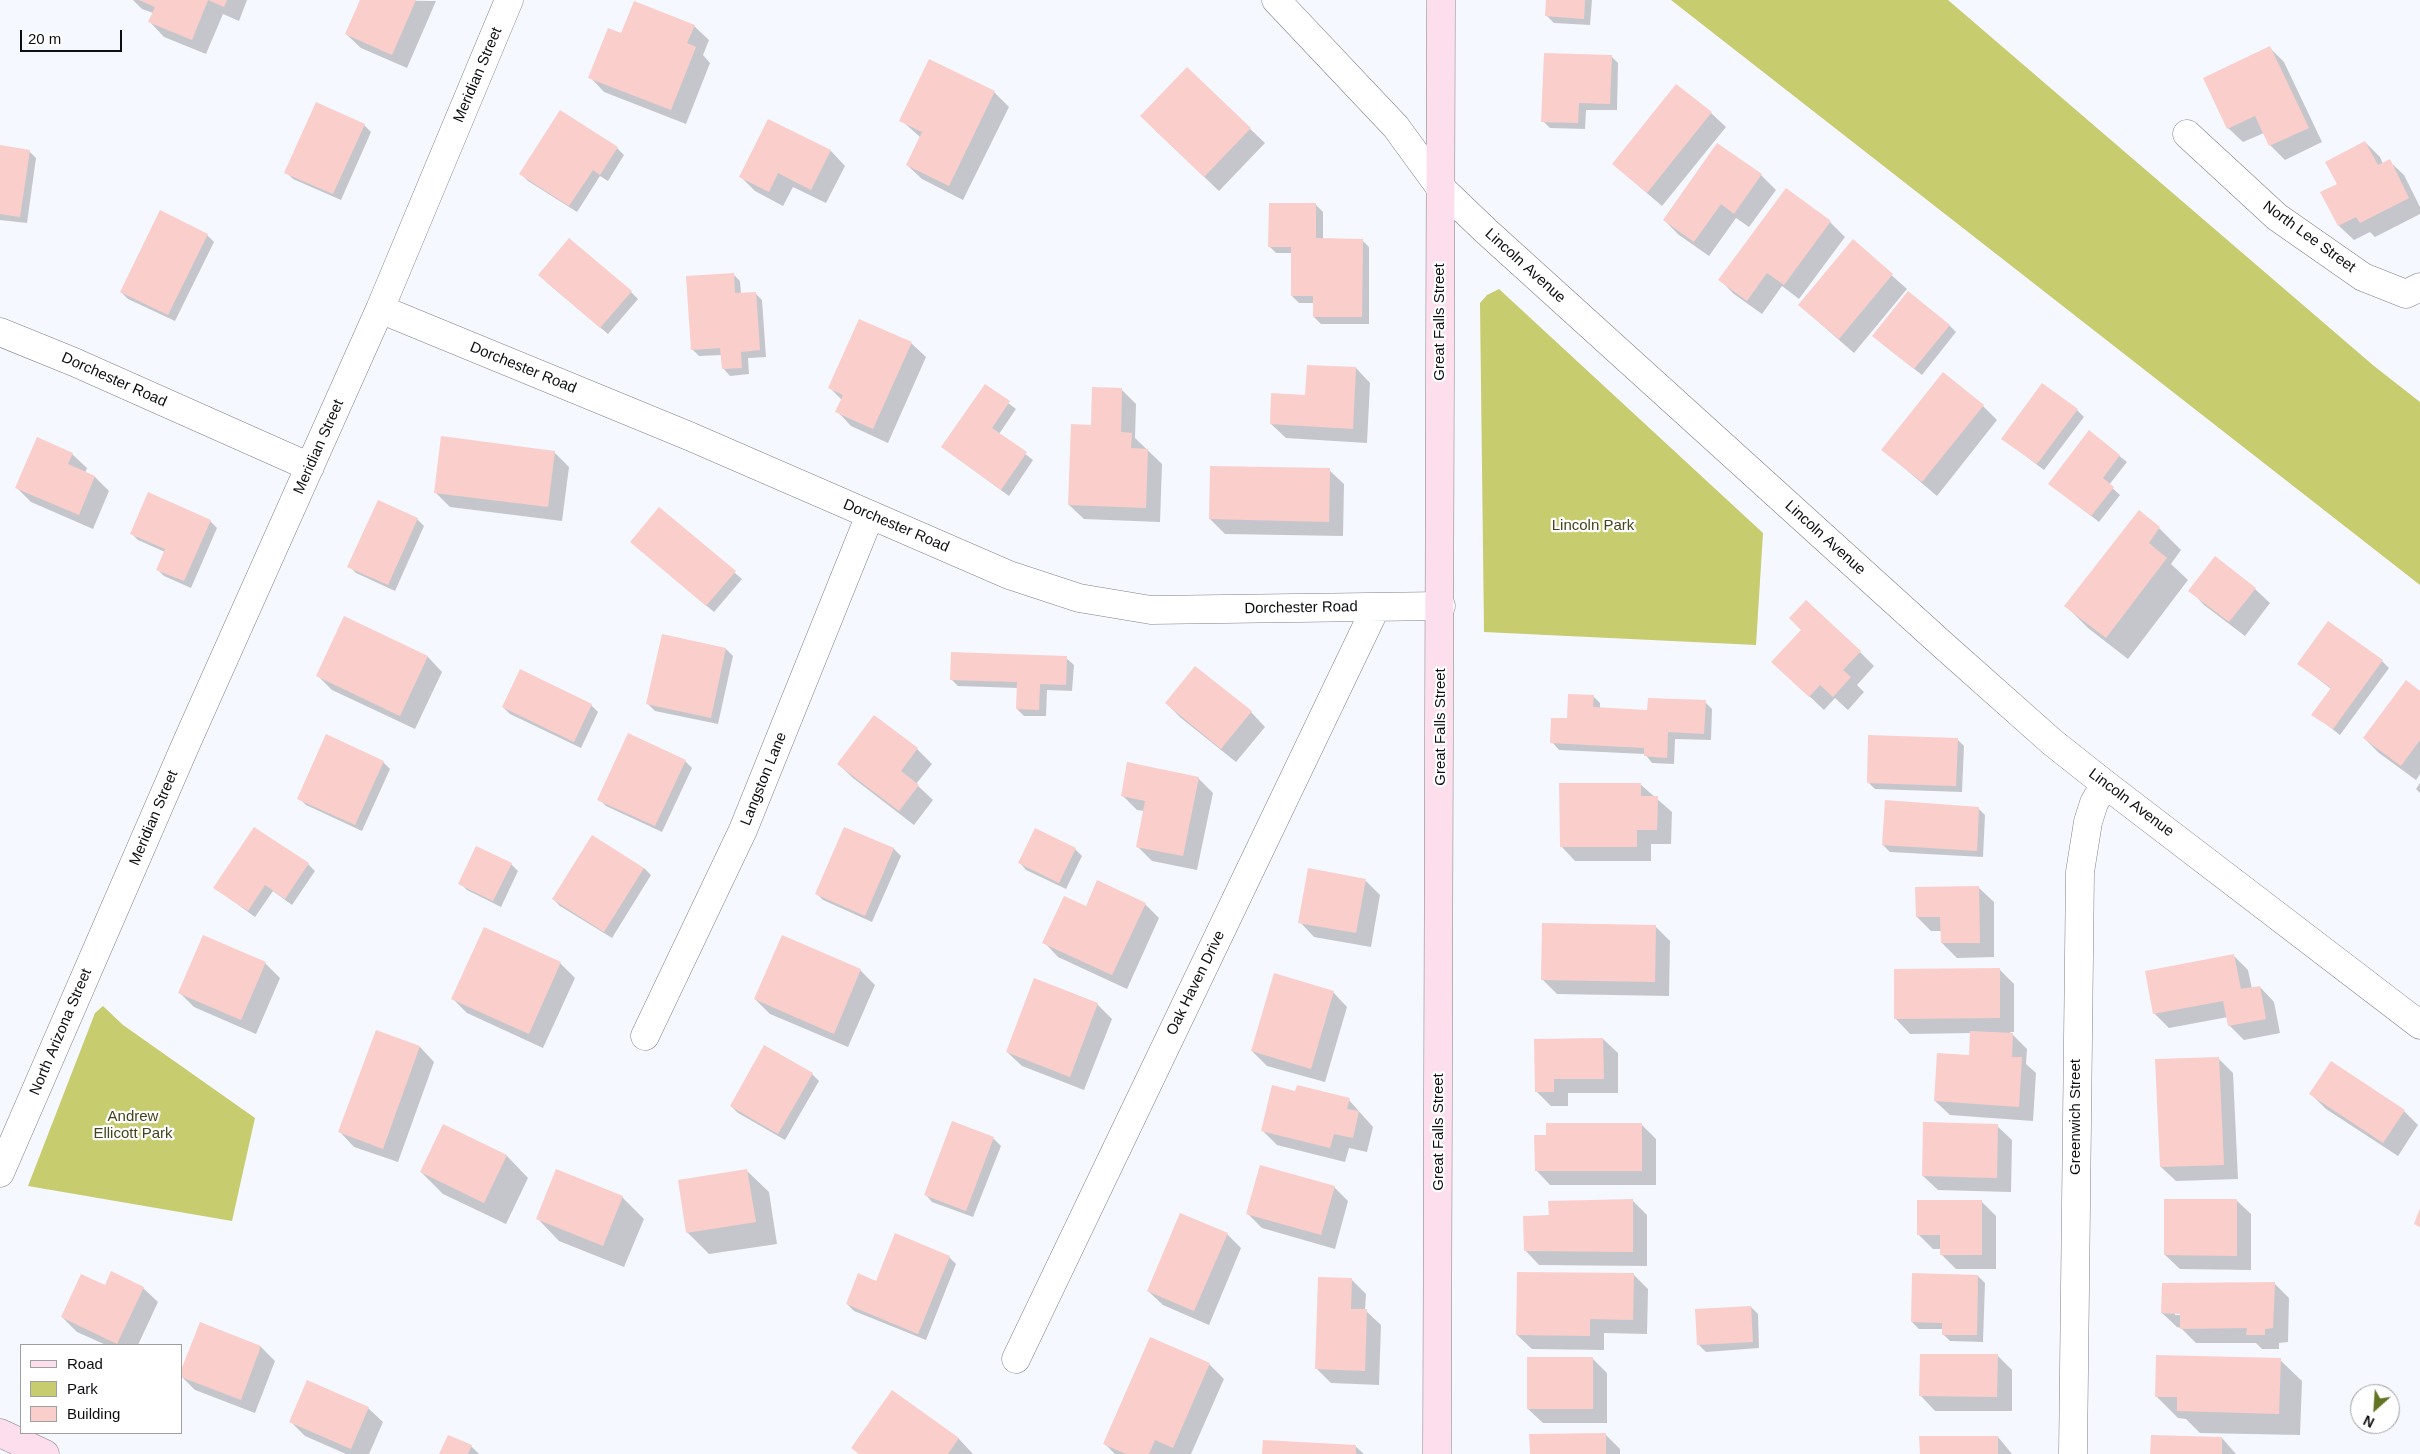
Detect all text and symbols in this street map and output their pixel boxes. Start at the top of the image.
scale bar [22,20,125,52]
street label: Meridian Street [450,25,506,125]
text: 20 m [28,30,61,47]
street label: North Lee Street [2259,197,2359,277]
street label: Lincoln Avenue [1481,225,1569,307]
street label: Great Falls Street [1431,263,1449,381]
street label: Dorchester Road [467,338,579,398]
street label: Dorchester Road [59,349,169,411]
street label: Meridian Street [290,397,348,497]
street label: Dorchester Road [840,496,952,556]
street label: Lincoln Avenue [1781,497,1869,579]
park label: Lincoln Park [1552,517,1634,535]
street label: Dorchester Road [1244,598,1358,618]
street label: Great Falls Street [1432,668,1450,786]
street label: Langston Lane [737,730,791,828]
street label: Lincoln Avenue [2085,765,2177,841]
street label: Meridian Street [126,768,182,868]
street label: Oak Haven Drive [1163,928,1229,1038]
street label: North Arizona Street [26,966,96,1098]
street label: Greenwich Street [2067,1059,2085,1175]
street label: Great Falls Street [1430,1073,1448,1191]
park label: Andrew Ellicott Park [93,1108,173,1143]
legend [20,1344,182,1434]
text: Road [67,1355,103,1372]
text: Park [67,1380,98,1397]
north arrow [2350,1384,2400,1434]
text: Building [67,1405,120,1422]
text: N [2361,1412,2377,1431]

